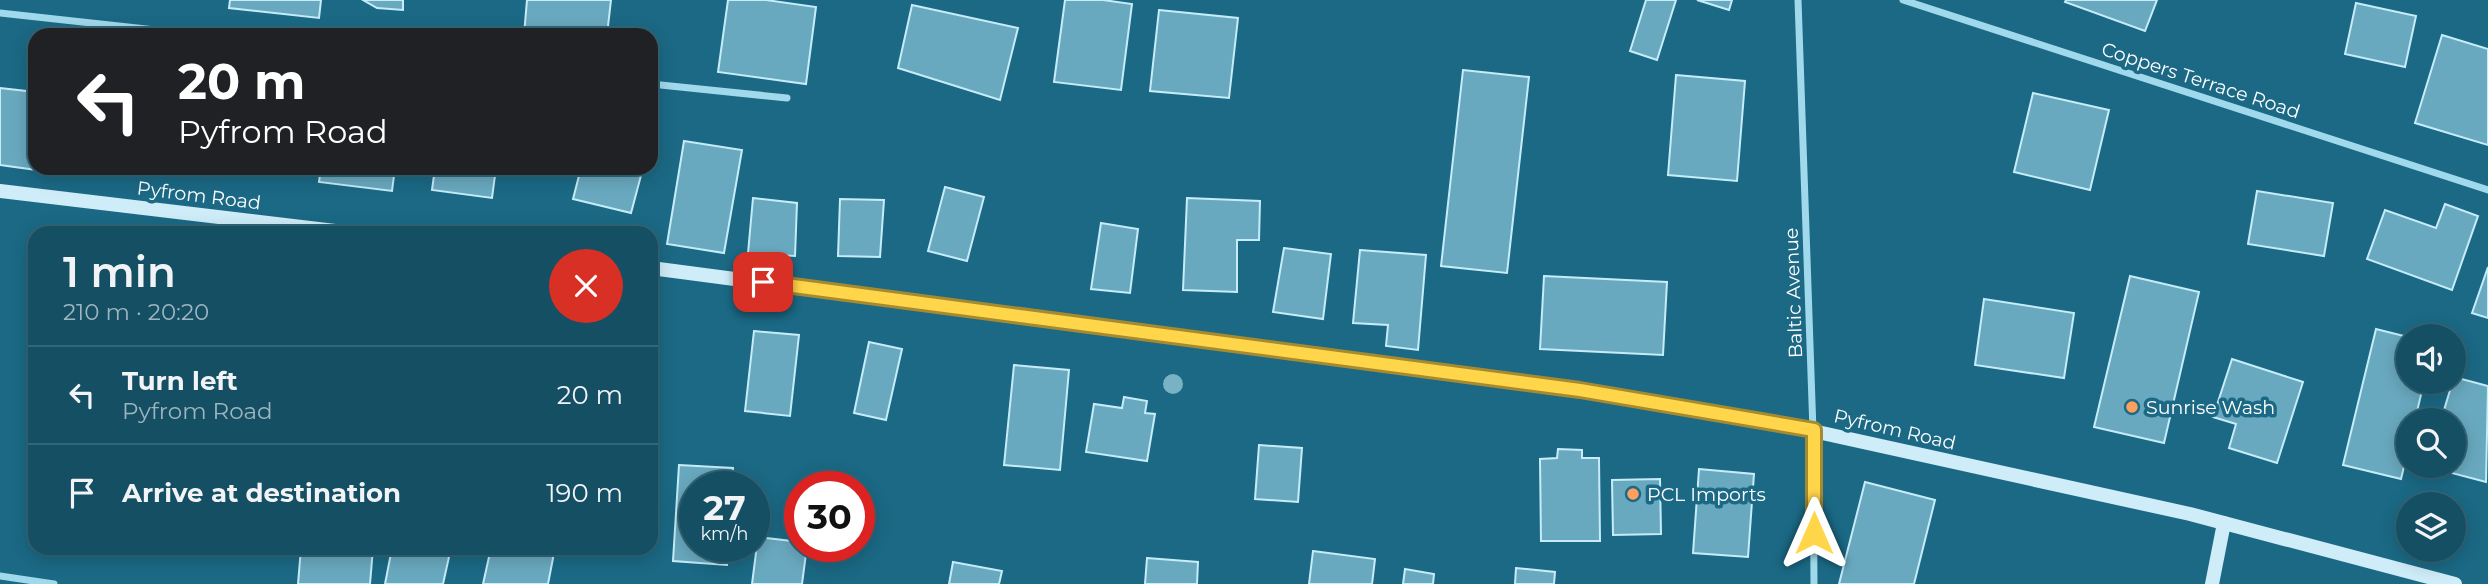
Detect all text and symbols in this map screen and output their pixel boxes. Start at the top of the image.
street label: Coppers Terrace Road [2099,37,2303,123]
text: 20 m [178,52,305,111]
icon: left [63,56,154,147]
text: Pyfrom Road [178,112,388,151]
street label: Pyfrom Road [136,176,262,214]
street label: Baltic Avenue [1780,227,1807,359]
text: 1 min [63,246,176,298]
button: close [549,249,623,323]
pin [733,252,793,312]
icon: arrive [744,263,782,301]
text: 210 m · 20:20 [63,298,209,326]
map controls [2396,324,2466,562]
button: sound [2396,324,2466,394]
text: Turn left [122,365,238,397]
icon: left [63,376,101,414]
text: 20 m [557,379,623,411]
place label: Sunrise Wash [2146,396,2275,419]
text: Pyfrom Road [122,397,273,425]
marker: Sunrise Wash [2124,399,2140,415]
street label: Pyfrom Road [1832,404,1958,455]
button: search [2396,408,2466,478]
speed limit sign: 30 [784,471,875,562]
icon: arrive [63,474,101,512]
text: Arrive at destination [122,477,401,509]
text: 190 m [546,477,623,509]
place label: PCL Imports [1647,483,1766,506]
text: 27 [703,486,746,529]
marker: PCL Imports [1625,486,1641,502]
button: layers [2396,492,2466,562]
position arrow [1777,496,1851,570]
text: km/h [700,523,749,545]

